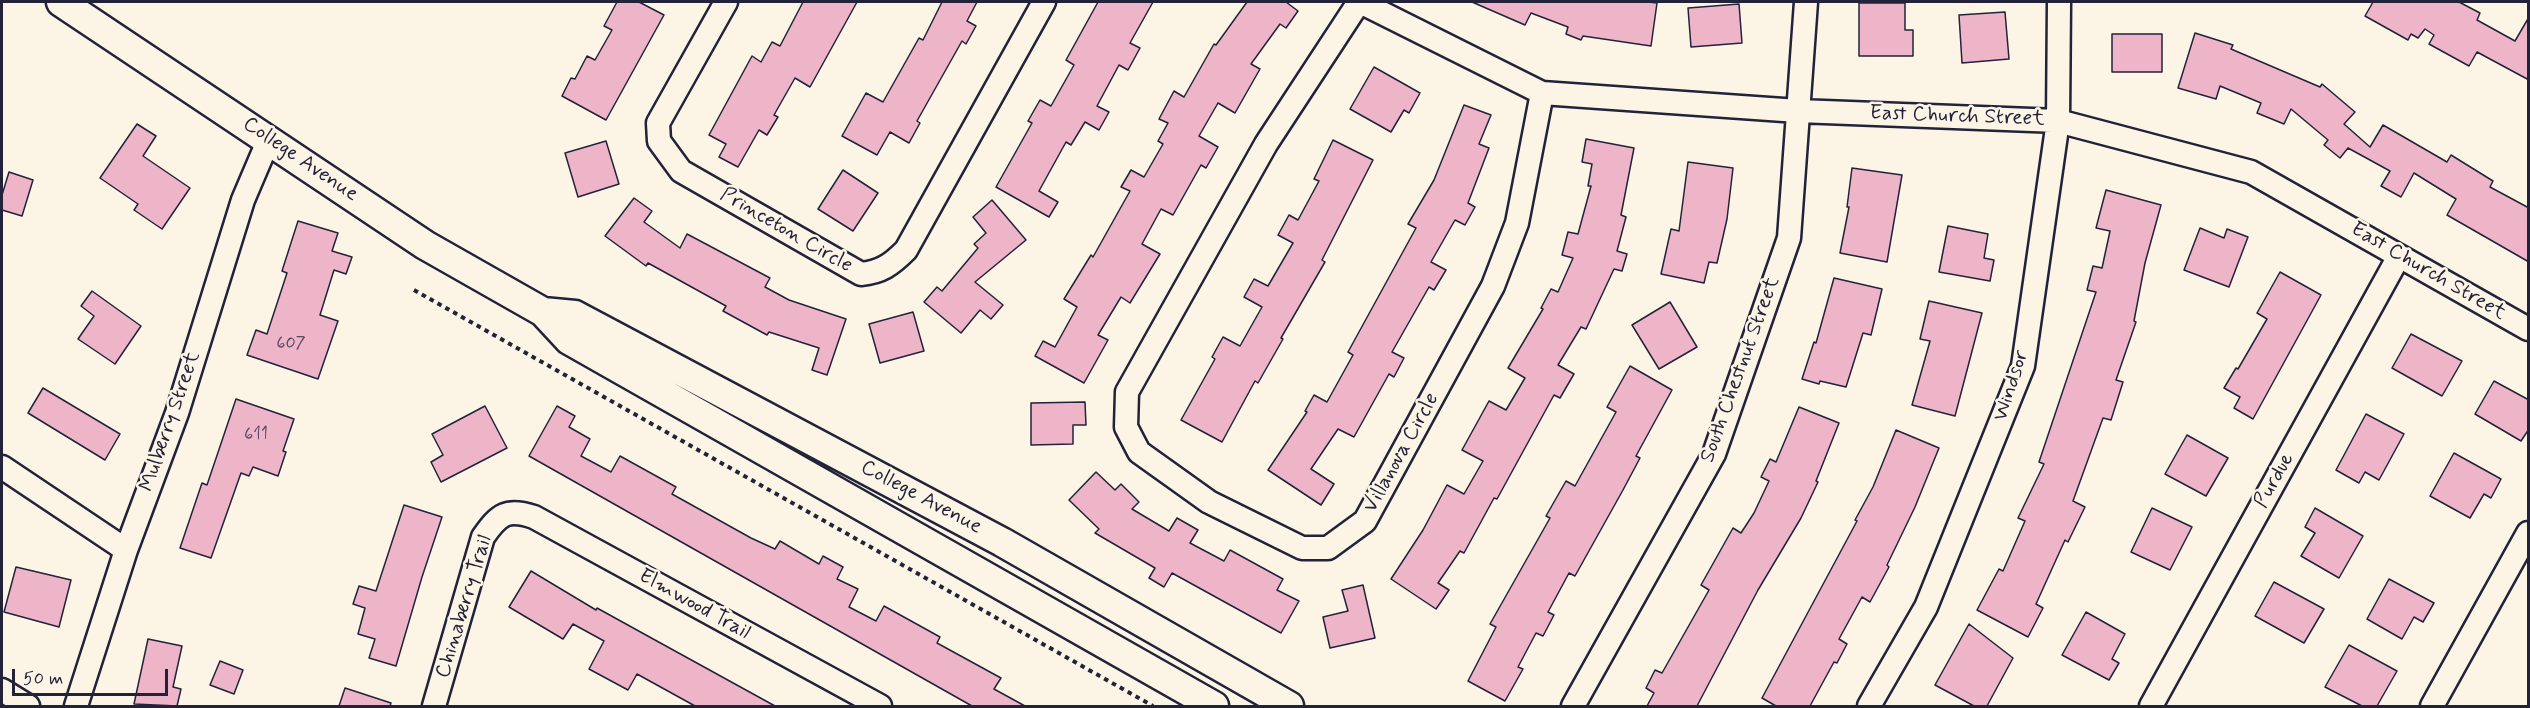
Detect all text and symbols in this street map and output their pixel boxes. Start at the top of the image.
street label: East Church Street [1869,101,2045,133]
street label: College Avenue [237,112,363,208]
street label: Princeton Circle [715,183,857,279]
street label: East Church Street [2346,217,2510,327]
street label: South Chestnut Street [1696,274,1786,466]
house number: 607 [276,333,306,355]
street label: Windsor [1989,347,2035,425]
street label: Mulberry Street [135,349,207,495]
street label: Villanova Circle [1359,389,1445,517]
house number: 611 [244,424,268,446]
street label: Purdue [2250,449,2300,513]
street label: College Avenue [856,455,986,541]
street label: Chinaberry Trail [431,533,499,681]
street label: Elmwood Trail [634,564,754,646]
scale bar [15,657,171,695]
text: 50 m [23,667,63,691]

